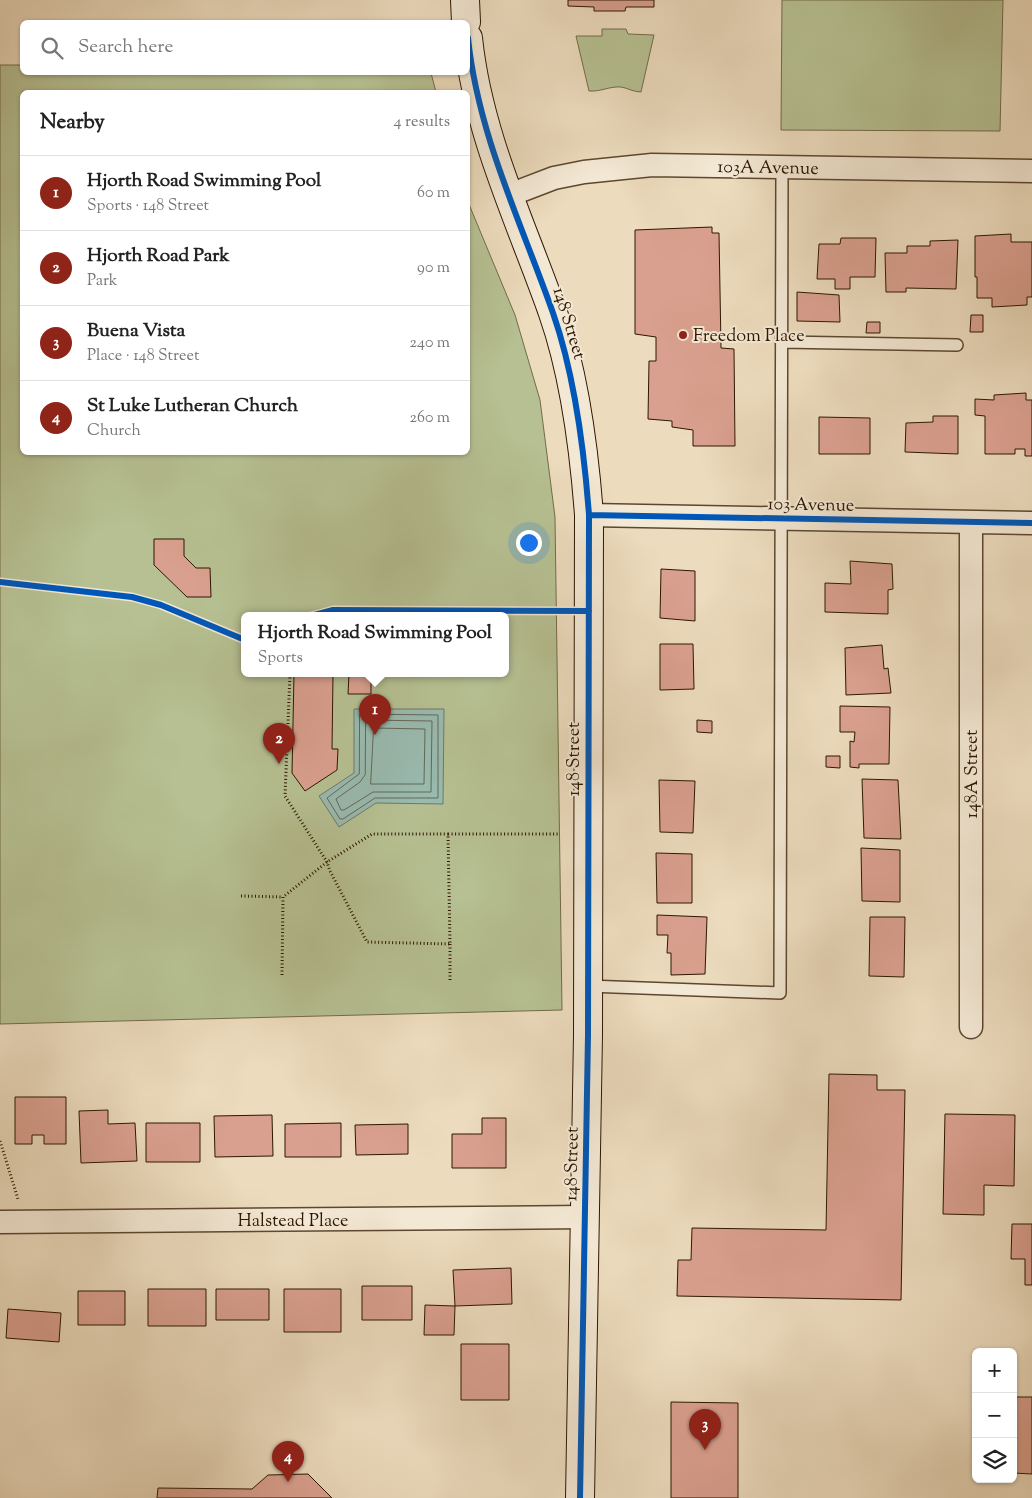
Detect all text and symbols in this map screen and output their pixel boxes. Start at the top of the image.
search box [20,20,470,75]
icon: search [38,34,66,62]
text: Search here [78,34,173,61]
text: Nearby [40,108,105,138]
text: 4 results [394,111,450,134]
street label: 103A Avenue [717,155,819,183]
text: Hjorth Road Swimming Pool [87,168,321,195]
text: 1 [53,182,59,205]
text: 60 m [417,182,450,205]
text: Sports · 148 Street [87,195,209,218]
text: Hjorth Road Park [87,243,230,270]
text: 2 [52,257,60,280]
text: 90 m [417,257,450,280]
text: Park [87,270,118,293]
street label: 148 Street [545,284,591,363]
text: Buena Vista [87,318,185,345]
place label: Freedom Place [693,324,805,350]
marker: Freedom Place [677,329,689,341]
text: 3 [53,332,59,355]
text: 240 m [409,332,450,355]
text: Place · 148 Street [87,345,199,368]
text: St Luke Lutheran Church [87,393,298,420]
text: 4 [52,407,60,430]
text: 260 m [409,407,450,430]
text: Church [87,420,141,443]
street label: 103 Avenue [767,492,855,520]
your location [516,530,542,556]
popup [241,612,509,677]
text: Hjorth Road Swimming Pool [258,620,492,647]
text: Sports [258,647,303,670]
pin: 1 [359,694,391,735]
street label: 148 Street [562,722,588,796]
pin: 2 [263,723,295,764]
street label: 148A Street [960,730,986,818]
street label: 148 Street [559,1127,587,1202]
street label: Halstead Place [238,1209,348,1235]
map controls [972,1348,1017,1483]
button: + [972,1348,1017,1393]
button: − [972,1393,1017,1438]
pin: 3 [689,1409,721,1450]
button: layers [972,1438,1017,1483]
pin: 4 [272,1441,304,1482]

